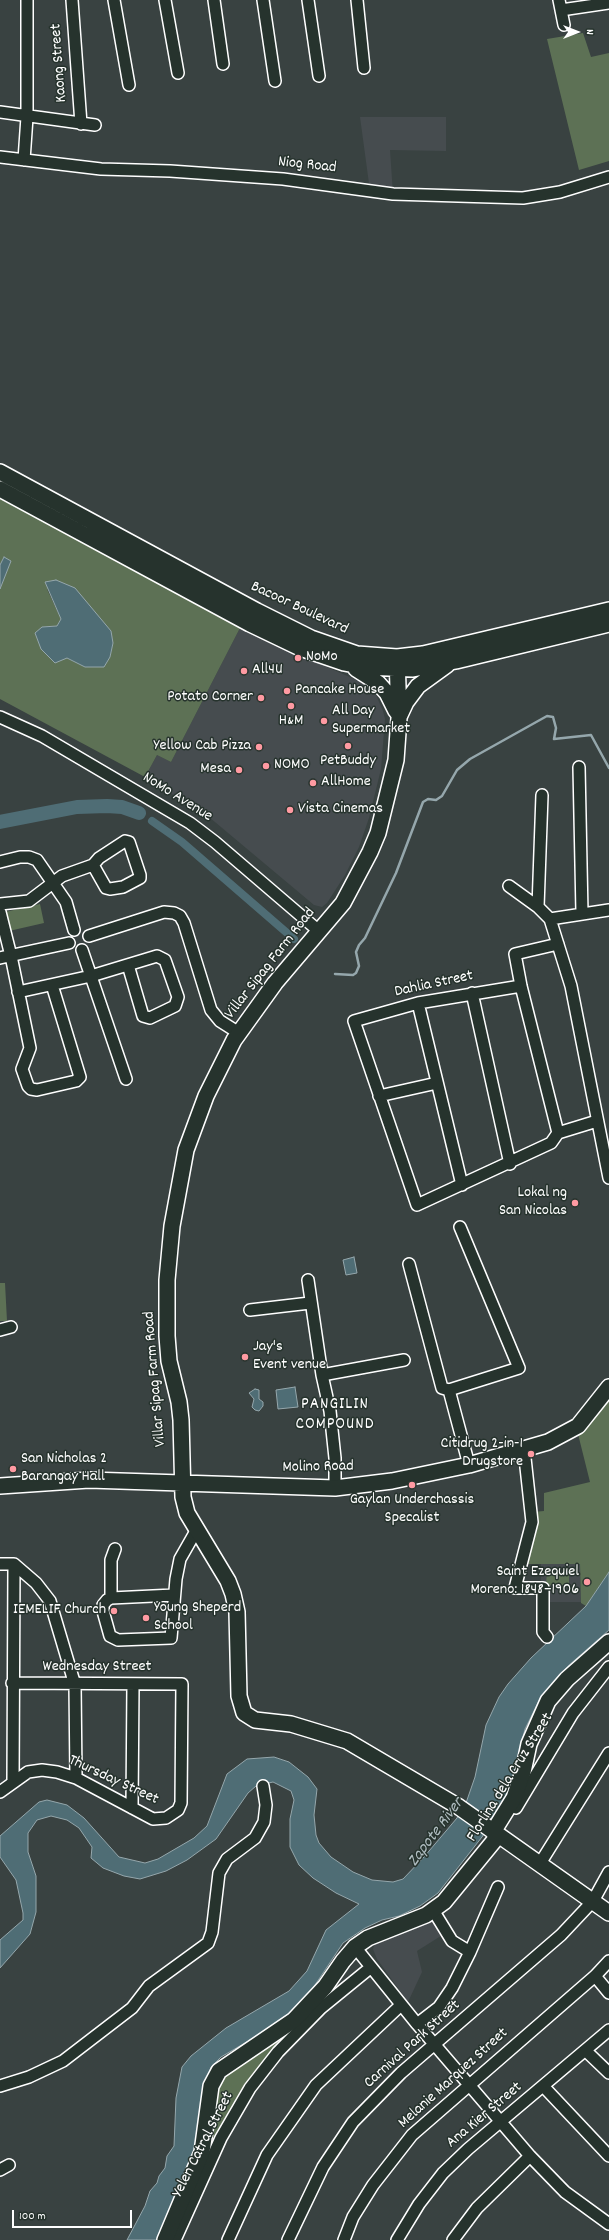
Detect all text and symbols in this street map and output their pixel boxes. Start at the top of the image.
north arrow [557,12,597,52]
street label: Kaong Street [48,23,72,103]
text: N [581,29,597,35]
street label: Niog Road [277,153,337,179]
street label: Bacoor Boulevard [247,578,351,640]
place label: NoMo [306,648,338,668]
marker: NoMo [293,653,303,663]
place label: All4U [252,661,283,681]
marker: All4U [239,666,249,676]
place label: Pancake House [295,681,384,701]
marker: Pancake House [282,686,292,696]
place label: Potato Corner [167,688,253,708]
marker: Potato Corner [256,693,266,703]
marker: H&M [286,701,296,711]
place label: All Day Supermarket [332,702,410,740]
place label: H&M [279,712,303,732]
marker: All Day Supermarket [319,716,329,726]
place label: Yellow Cab Pizza [154,737,251,757]
marker: PetBuddy [343,741,353,751]
marker: Yellow Cab Pizza [254,742,264,752]
place label: PetBuddy [320,752,376,772]
place label: NOMO [274,756,310,776]
place label: Mesa [200,760,231,780]
marker: NOMO [261,761,271,771]
marker: Mesa [234,765,244,775]
street label: NoMo Avenue [138,769,216,827]
place label: AllHome [321,773,371,793]
marker: AllHome [308,778,318,788]
place label: Vista Cinemas [298,800,383,820]
marker: Vista Cinemas [285,805,295,815]
street label: Villar Sipag Farm Road [222,904,320,1024]
street label: Dahlia Street [393,967,475,1003]
place label: Lokal ng San Nicolas [499,1184,567,1222]
marker: Lokal ng San Nicolas [570,1198,580,1208]
street label: Villar Sipag Farm Road [141,1310,171,1448]
place label: Jay's Event venue [253,1338,326,1376]
marker: Jay's Event venue [240,1352,250,1362]
district label: PANGILIN COMPOUND [296,1396,374,1436]
place label: Citidrug 2-in-1 Drugstore [441,1435,523,1473]
marker: Citidrug 2-in-1 Drugstore [526,1449,536,1459]
place label: San Nicholas 2 Barangay Hall [21,1450,107,1488]
street label: Molino Road [282,1458,354,1478]
marker: San Nicholas 2 Barangay Hall [8,1464,18,1474]
marker: Gaylan Underchassis Specalist [407,1480,417,1490]
place label: Gaylan Underchassis Specalist [350,1491,474,1529]
place label: Saint Ezequiel Moreno: 1848–1906 [470,1563,579,1601]
marker: Saint Ezequiel Moreno: 1848–1906 [582,1577,592,1587]
place label: Young Sheperd School [154,1599,241,1637]
place label: IEMELIF Church [13,1601,106,1621]
marker: IEMELIF Church [109,1606,119,1616]
marker: Young Sheperd School [141,1613,151,1623]
street label: Wednesday Street [43,1658,151,1678]
street label: Florlina dela Cruz Street [464,1710,558,1846]
street label: Thursday Street [65,1752,161,1810]
water label: Zapote River [405,1795,469,1871]
street label: Carnival Park Street [361,1997,465,2093]
street label: Melanie Marquez Street [395,2025,513,2133]
street label: Ana Kier Street [443,2079,527,2153]
street label: Yelen Catral Street [169,2089,239,2201]
scale bar [14,2202,134,2228]
text: 100 m [19,2208,46,2225]

